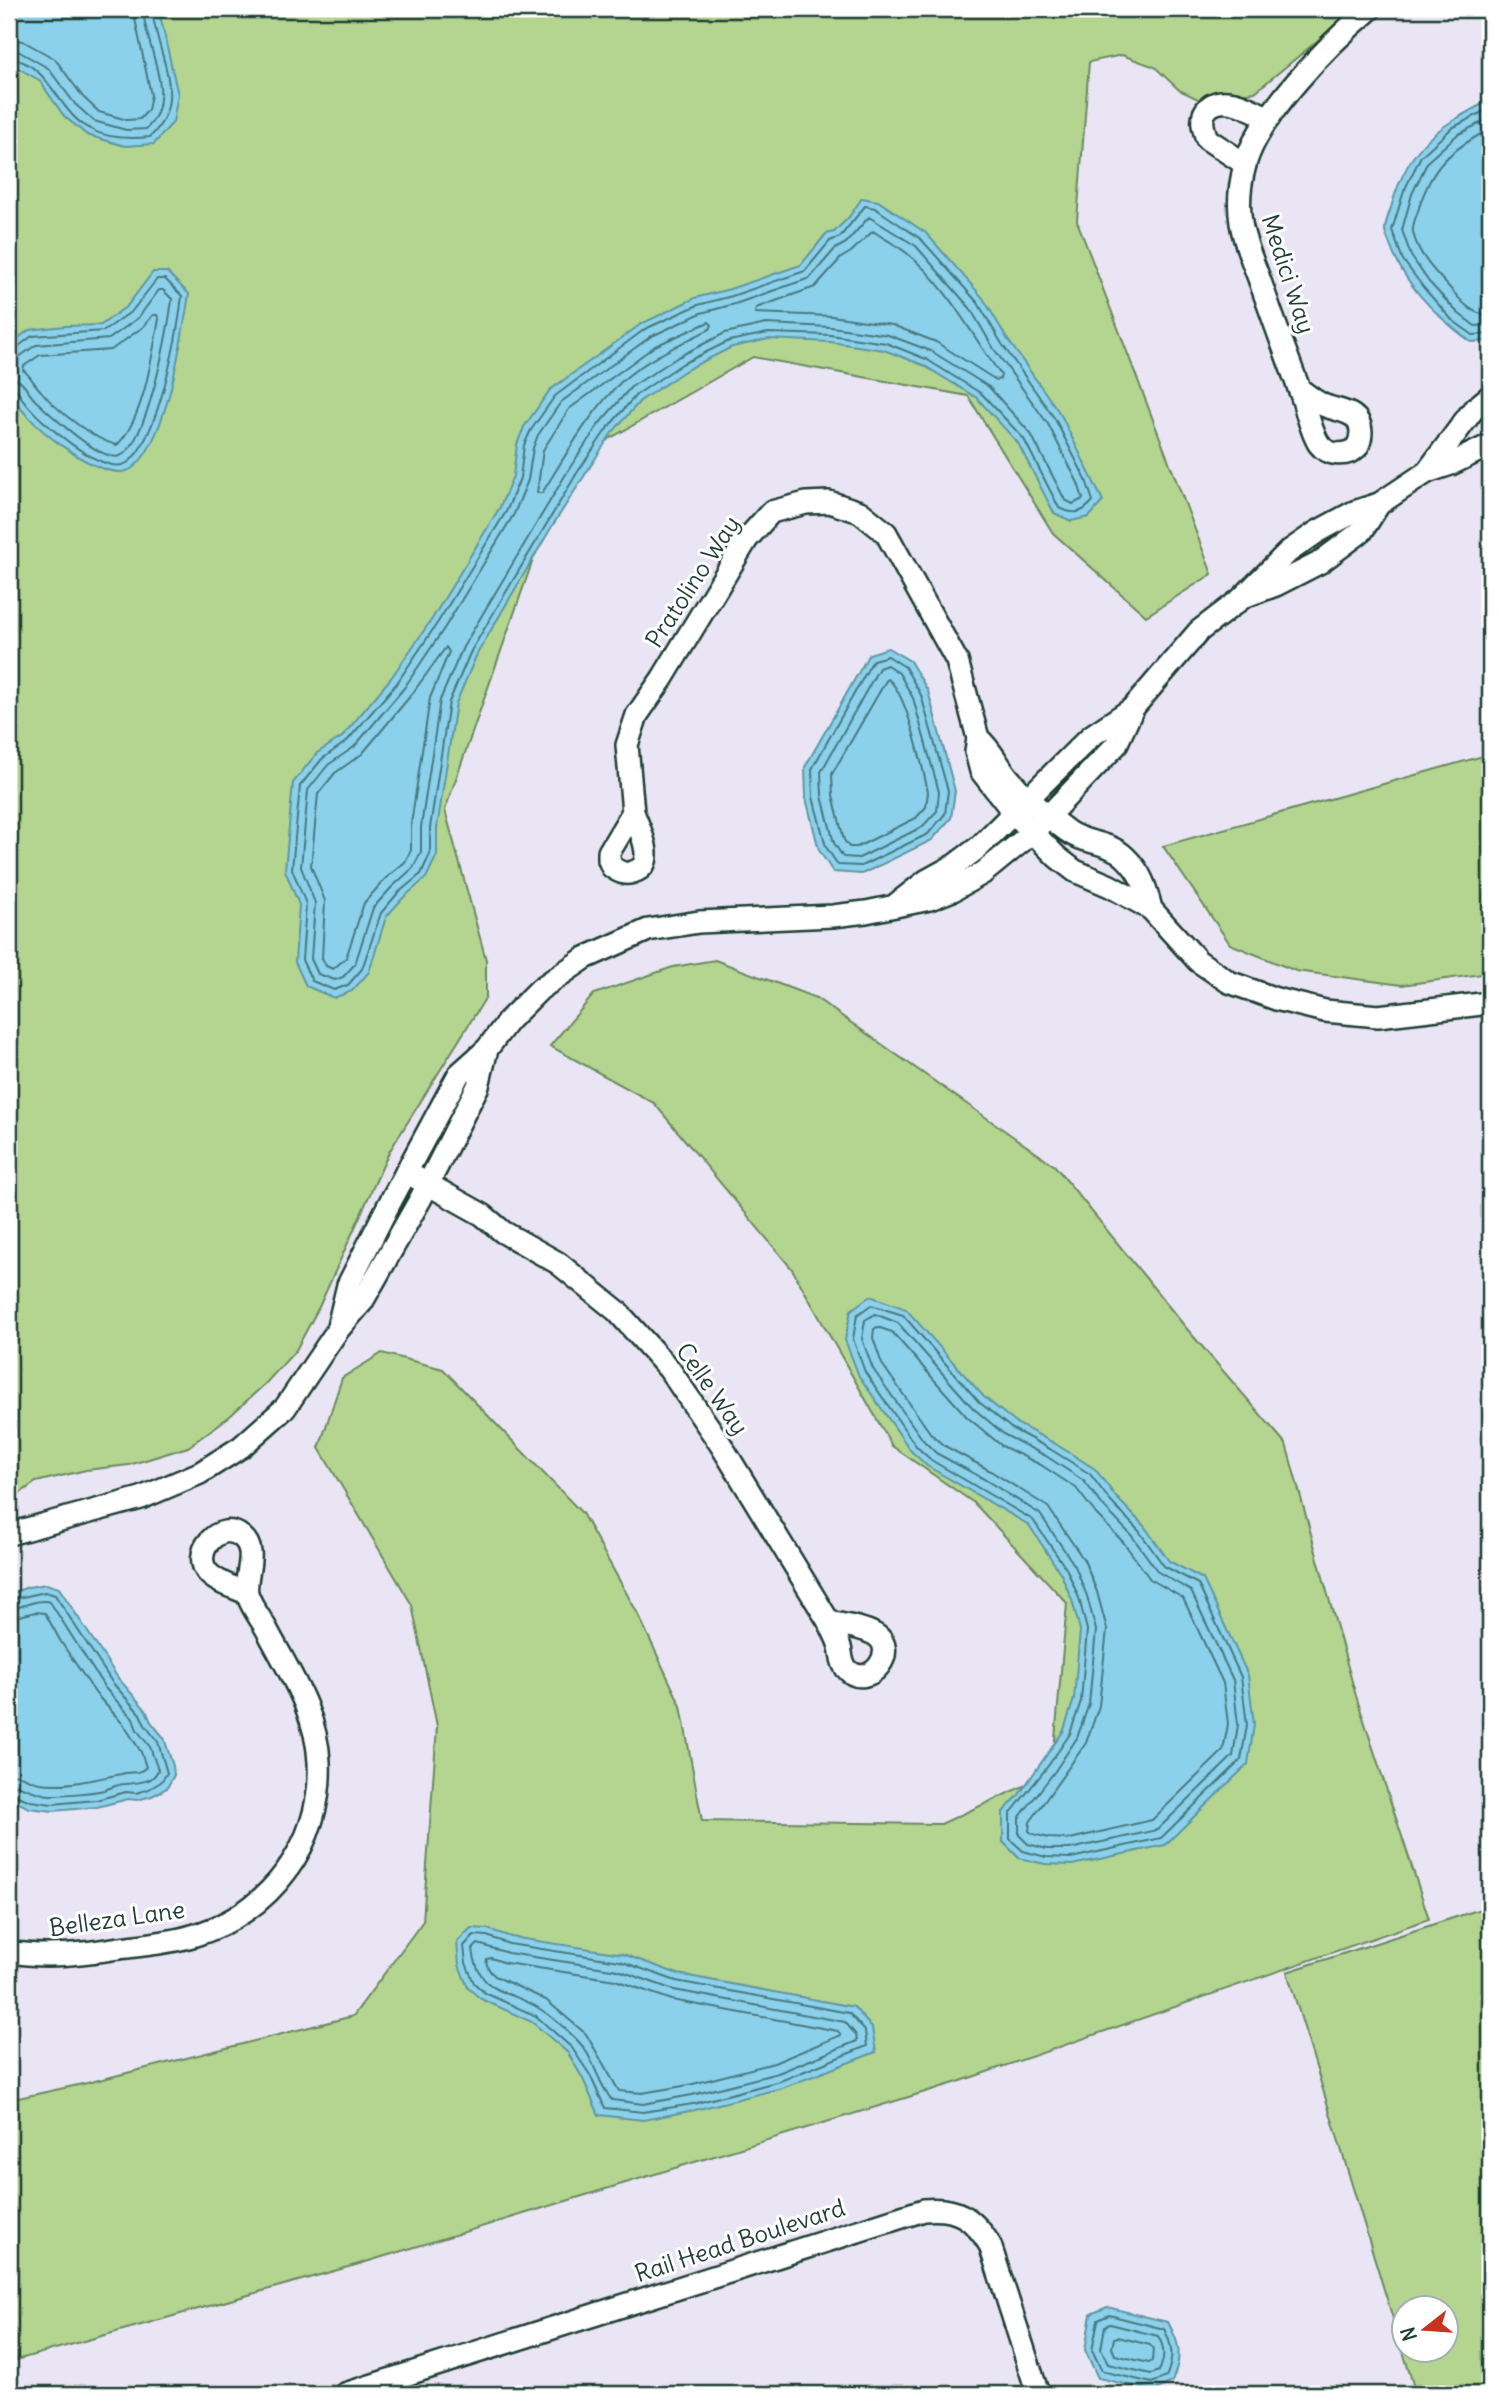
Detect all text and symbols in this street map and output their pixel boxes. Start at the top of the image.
street label: Medici Way [1256,210,1322,337]
street label: Pratolino Way [638,510,746,653]
street label: Celle Way [670,1337,755,1440]
street label: Belleza Lane [47,1894,187,1942]
street label: Rail Head Boulevard [631,2192,849,2288]
north arrow [1390,2294,1460,2364]
text: N [1395,2324,1422,2344]

